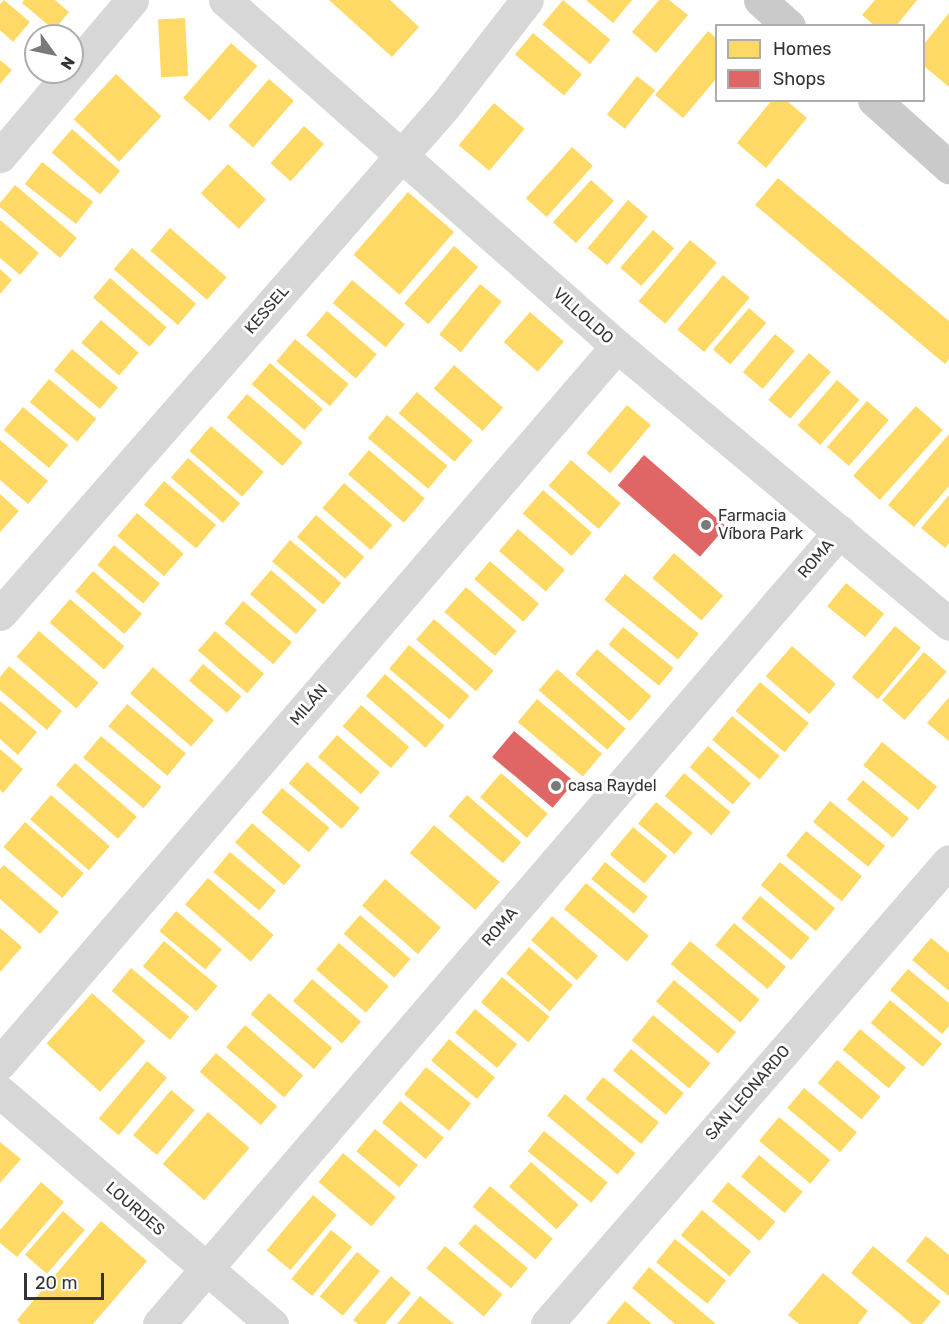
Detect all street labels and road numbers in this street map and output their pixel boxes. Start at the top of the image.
street label: KESSEL [241,282,293,338]
street label: VILLOLDO [549,284,617,348]
street label: ROMA [794,536,838,582]
street label: MILÁN [286,681,332,729]
street label: ROMA [478,904,522,950]
street label: SAN LEONARDO [702,1042,794,1144]
street label: LOURDES [102,1178,168,1240]

